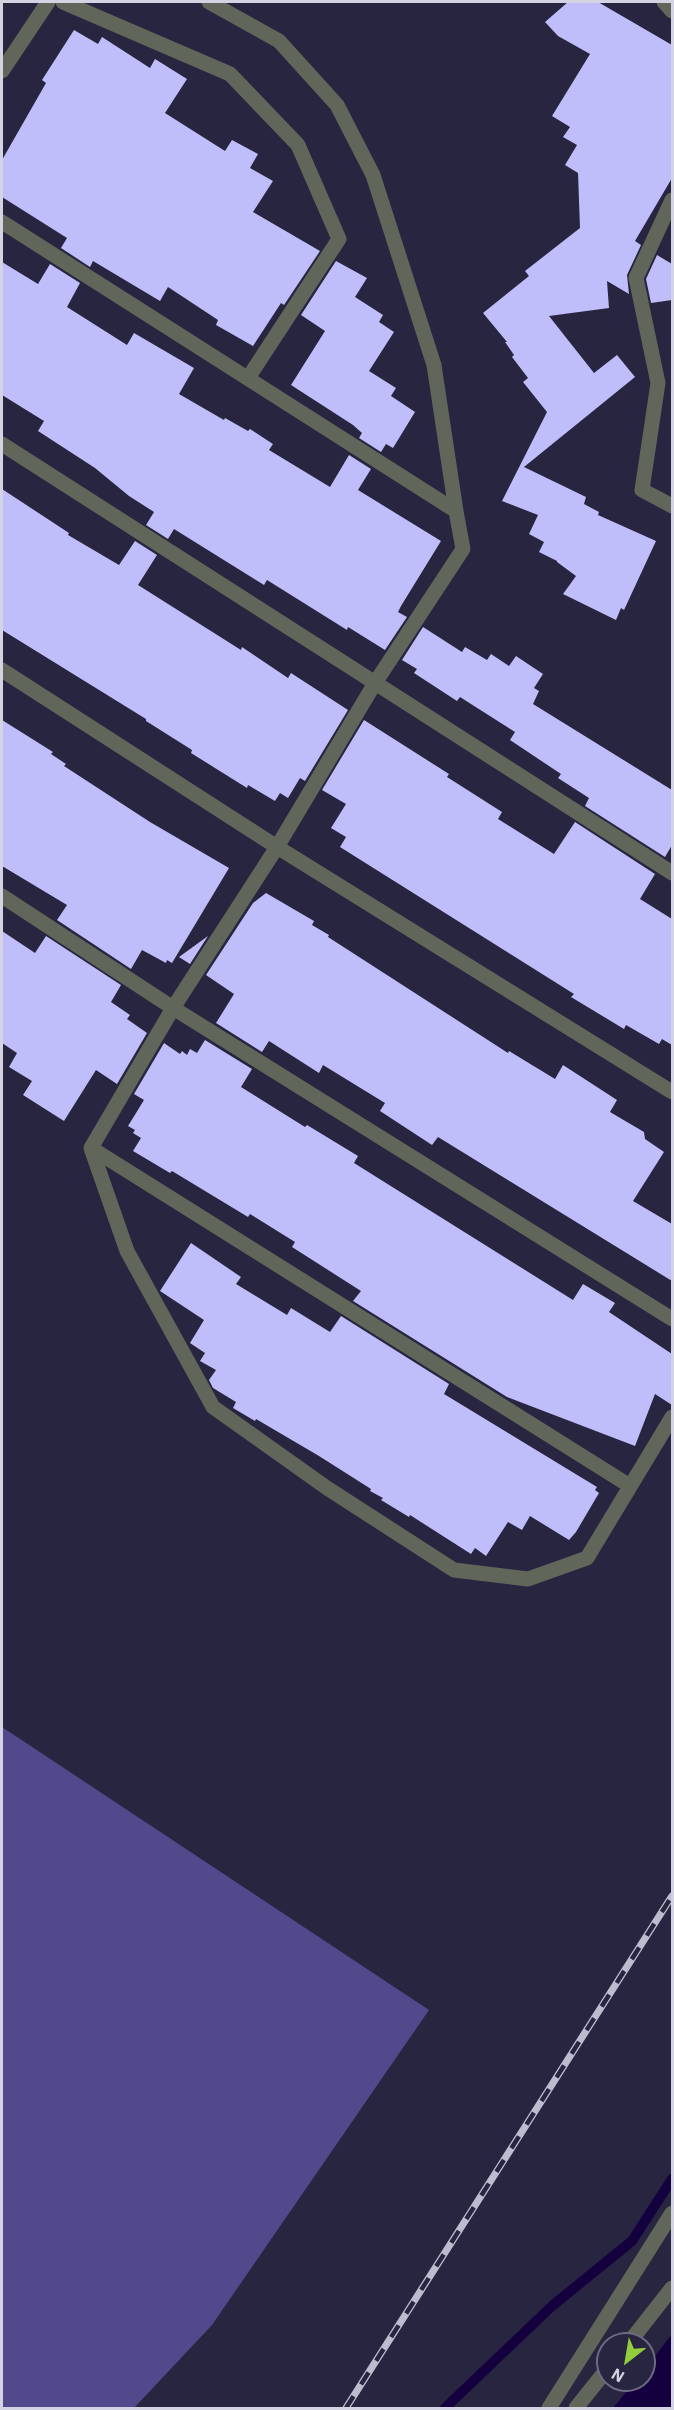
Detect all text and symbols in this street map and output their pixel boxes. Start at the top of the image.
north arrow [596,2332,656,2392]
text: N [608,2364,628,2387]

